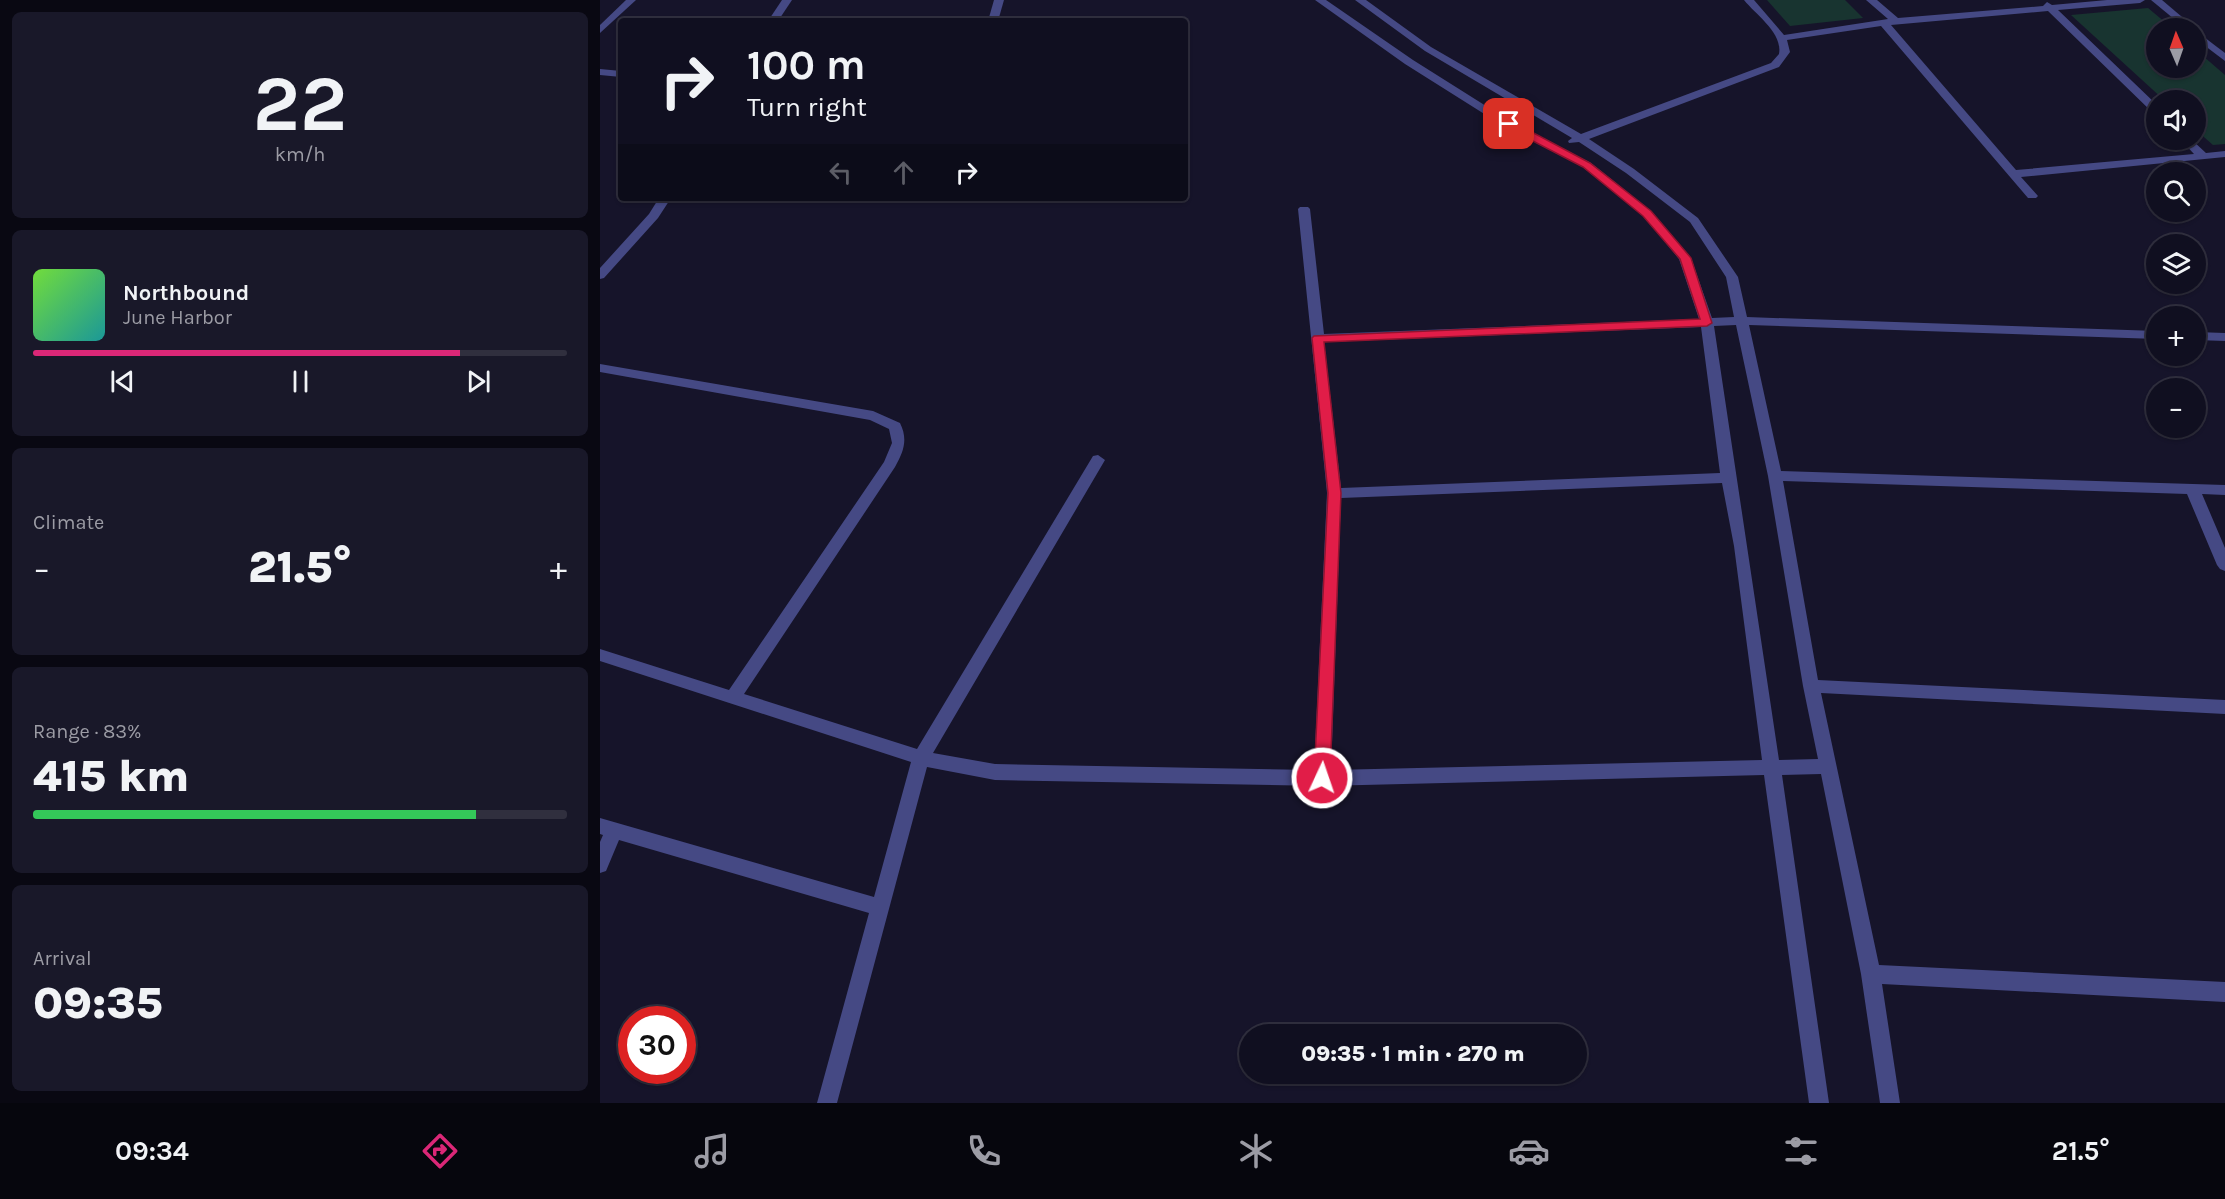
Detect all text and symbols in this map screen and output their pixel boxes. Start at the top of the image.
north arrow [2146,18,2206,78]
map controls [2146,18,2206,438]
text: 100 m [747,40,866,90]
icon: right [648,42,726,120]
text: 22 [253,58,347,150]
button: sound [2146,90,2206,150]
text: Turn right [747,91,867,123]
pin [1483,98,1534,149]
icon: arrive [1492,107,1525,140]
text: km/h [275,143,325,166]
icon: left [824,156,857,189]
icon: ahead [887,156,920,189]
icon: right [950,156,983,189]
button: search [2146,162,2206,222]
button: layers [2146,234,2206,294]
text: Northbound [123,280,249,306]
text: June Harbor [123,306,232,329]
button: + [2146,306,2206,366]
icon: previous [106,365,139,398]
icon: pause [284,365,317,398]
icon: next [462,365,495,398]
button: − [2146,378,2206,438]
text: Climate [33,511,104,534]
text: 21.5° [248,541,352,593]
text: − [33,549,50,587]
text: + [550,549,567,587]
text: Range · 83% [33,720,142,743]
position arrow [1290,746,1354,810]
text: 415 km [33,750,189,802]
text: Arrival [33,947,92,970]
text: 09:35 [33,977,163,1029]
speed limit sign: 30 [618,1006,696,1084]
text: 09:35 · 1 min · 270 m [1301,1041,1525,1067]
icon: directions [419,1130,461,1172]
icon: music [691,1130,733,1172]
icon: phone [963,1130,1005,1172]
icon: climate [1235,1130,1277,1172]
icon: car [1508,1130,1550,1172]
icon: filters [1780,1130,1822,1172]
text: 09:34 [115,1135,189,1167]
text: 21.5° [2052,1135,2110,1167]

